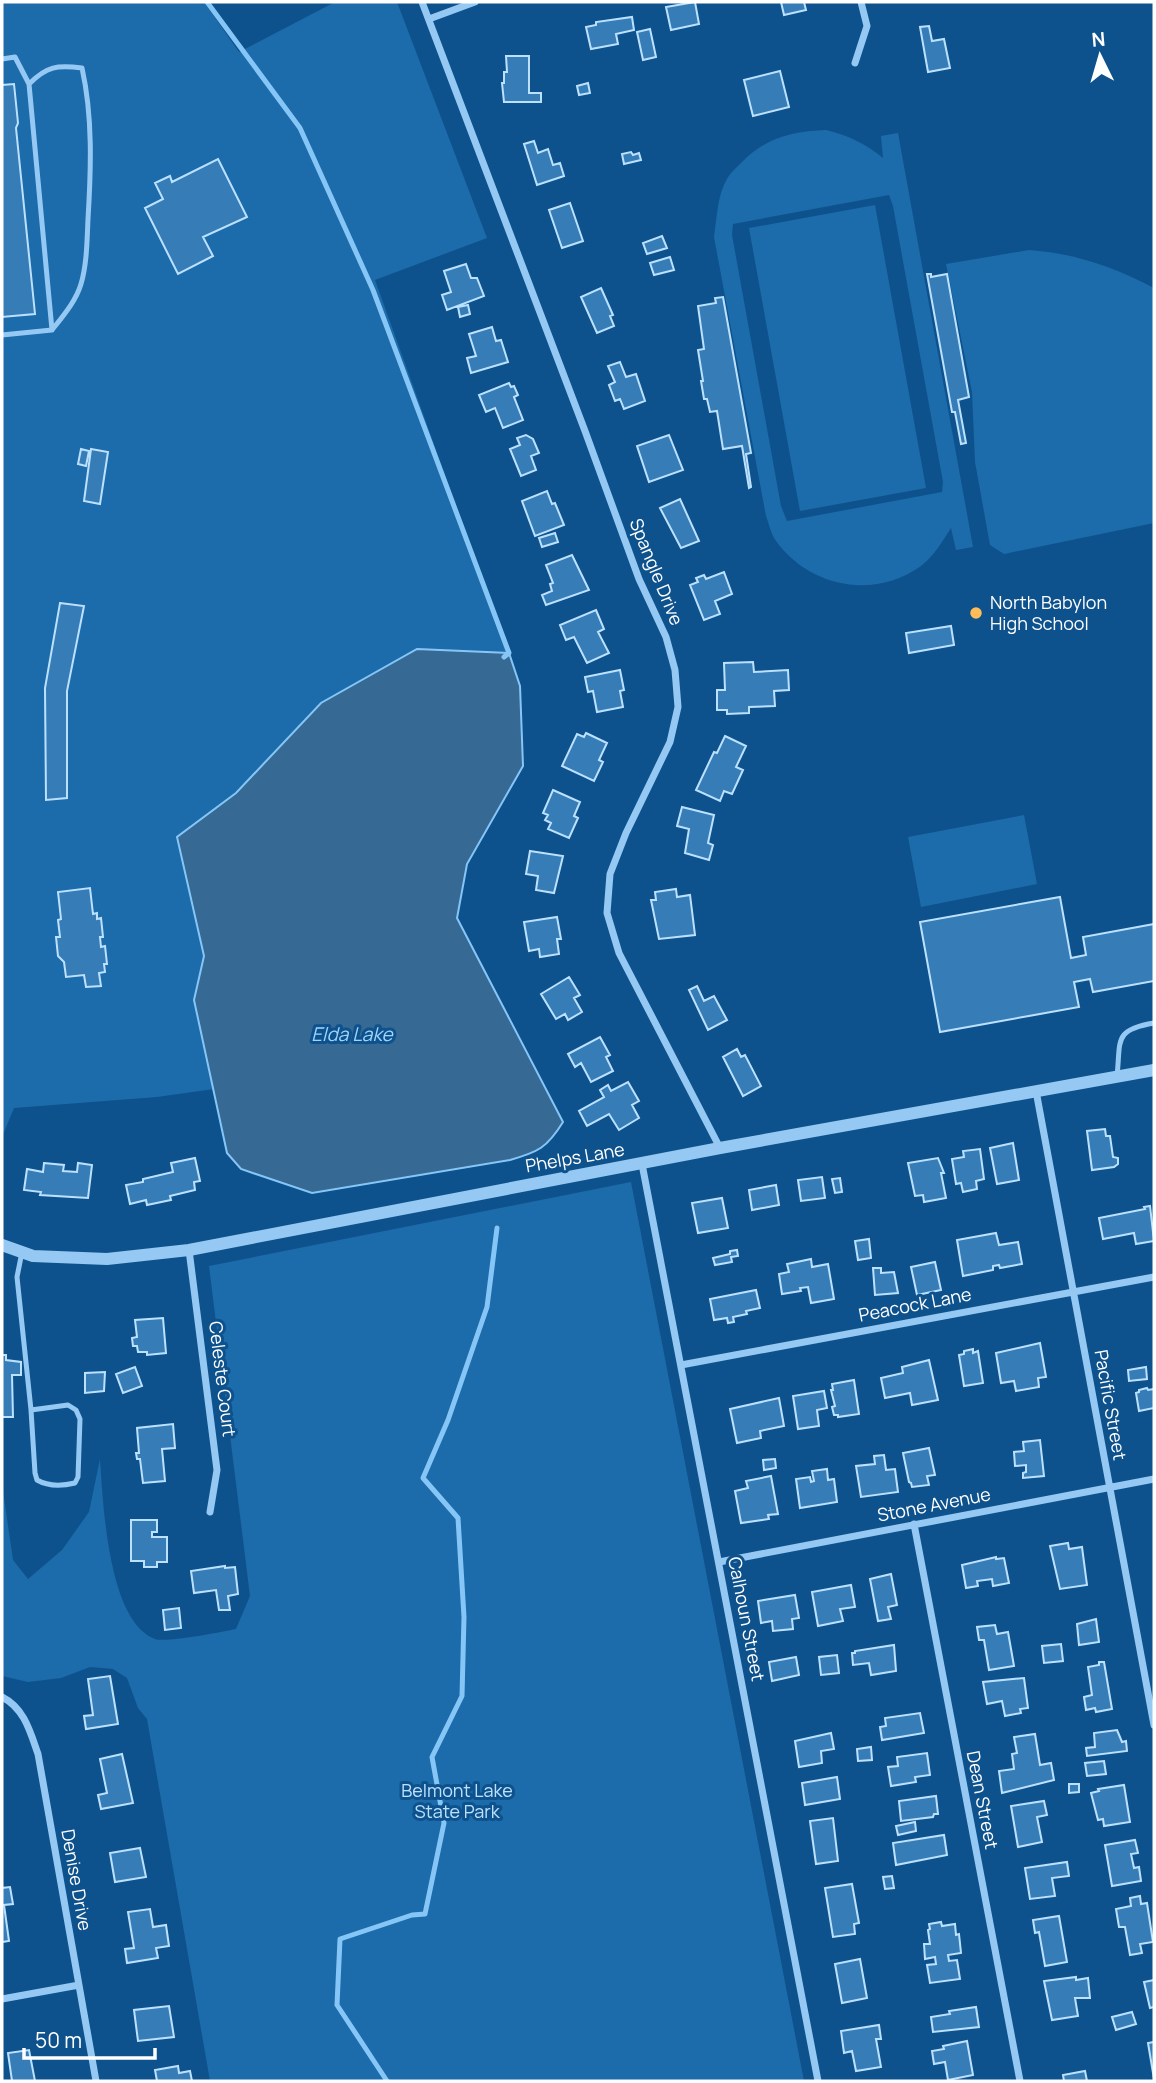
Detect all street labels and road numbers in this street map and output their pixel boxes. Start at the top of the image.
street label: Spangle Drive [625,515,689,629]
street label: Phelps Lane [523,1136,626,1178]
street label: Peacock Lane [856,1281,973,1327]
street label: Celeste Court [204,1320,242,1438]
street label: Pacific Street [1089,1348,1132,1462]
street label: Stone Avenue [875,1481,993,1527]
street label: Calhoun Street [723,1555,771,1683]
street label: Dean Street [962,1749,1004,1851]
street label: Denise Drive [56,1827,98,1933]

